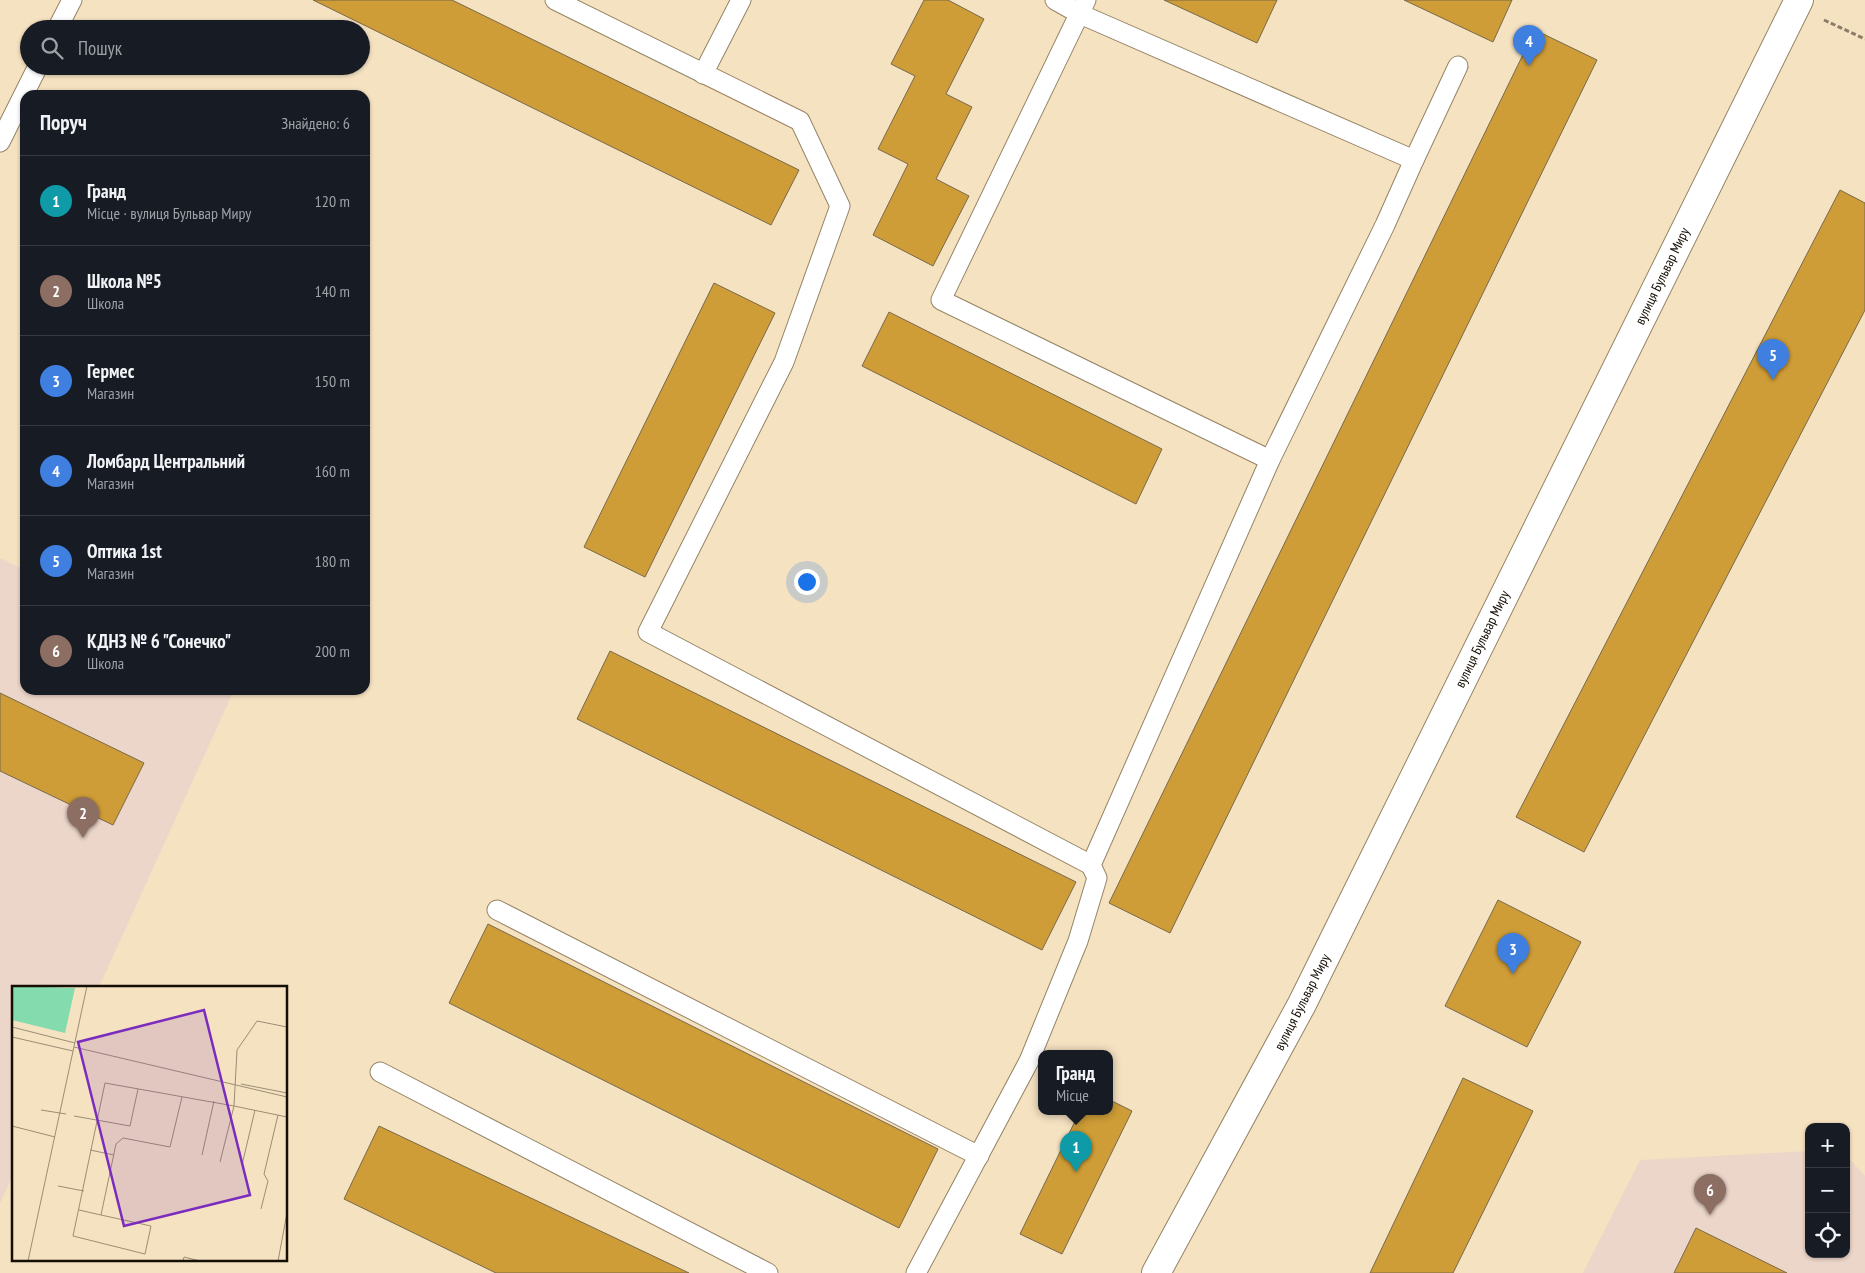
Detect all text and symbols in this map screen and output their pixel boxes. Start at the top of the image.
search box [20,20,370,75]
pin: 4 [1513,25,1545,66]
icon: search [38,34,66,62]
text: Пошук [78,36,122,60]
text: Поруч [40,109,87,136]
text: Знайдено: 6 [281,113,350,133]
text: Гранд [87,179,126,203]
text: 1 [52,191,60,211]
text: 120 m [315,191,350,211]
text: Місце · вулиця Бульвар Миру [87,203,251,223]
street label: вулиця Бульвар Миру [1631,224,1694,328]
text: Школа №5 [87,269,162,293]
text: 2 [52,281,60,301]
text: 140 m [315,281,350,301]
text: Школа [87,293,124,313]
pin: 5 [1757,339,1789,380]
text: Гермес [87,359,134,383]
text: 3 [52,371,60,391]
text: 150 m [315,371,350,391]
text: Магазин [87,383,134,403]
text: Ломбард Центральний [87,449,245,473]
text: 4 [52,461,60,481]
text: 160 m [315,461,350,481]
text: Магазин [87,473,134,493]
text: Оптика 1st [87,539,162,563]
text: 5 [52,551,60,571]
text: 180 m [315,551,350,571]
text: Магазин [87,563,134,583]
your location [794,569,820,595]
street label: вулиця Бульвар Миру [1451,587,1514,691]
text: КДНЗ № 6 "Сонечко" [87,629,231,653]
text: 6 [52,641,60,661]
text: 200 m [315,641,350,661]
text: Школа [87,653,124,673]
pin: 2 [67,797,99,838]
pin: 3 [1497,933,1529,974]
street label: вулиця Бульвар Миру [1270,950,1334,1053]
inset map [12,986,288,1260]
popup [1038,1050,1113,1115]
text: Гранд [1056,1061,1095,1085]
text: Місце [1056,1085,1089,1105]
map controls [1805,1123,1850,1258]
button: + [1805,1123,1850,1168]
pin: 1 [1060,1131,1092,1172]
button: − [1805,1168,1850,1213]
pin: 6 [1694,1174,1726,1215]
button: locate [1805,1213,1850,1258]

